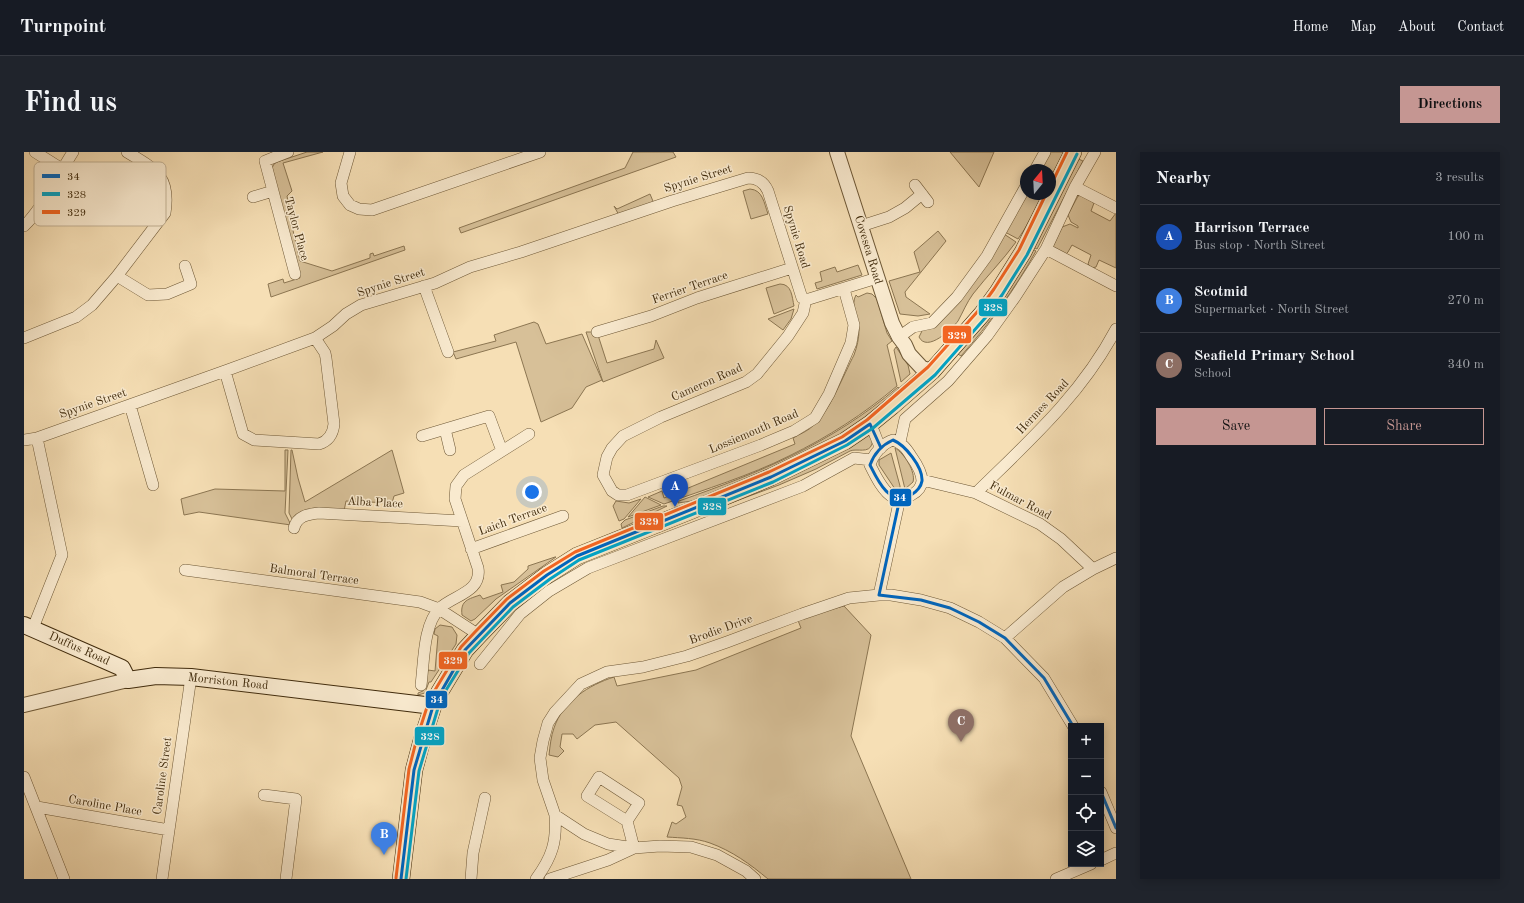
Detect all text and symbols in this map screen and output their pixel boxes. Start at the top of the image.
text: Turnpoint [20,18,106,37]
text: Home [1293,20,1328,34]
text: Map [1350,20,1376,34]
text: About [1398,20,1435,34]
text: Contact [1457,20,1504,34]
button: Directions [1400,86,1500,123]
text: Find us [24,90,117,118]
legend [34,162,166,226]
street label: Spynie Street [663,163,733,195]
north arrow [1020,164,1056,200]
text: Nearby [1156,170,1211,187]
text: 3 results [1435,171,1484,184]
text: 34 [67,172,80,183]
text: 328 [67,190,86,201]
street label: Taylor Place [282,196,310,263]
street label: Spynie Road [781,204,811,270]
text: 329 [67,208,86,219]
street label: Covesea Road [852,214,884,286]
text: Harrison Terrace [1194,221,1310,236]
text: A [1164,230,1174,243]
text: 100 m [1447,230,1484,243]
text: Bus stop · North Street [1194,239,1325,252]
street label: Spynie Street [356,266,426,300]
street label: Ferrier Terrace [650,269,730,307]
text: Scotmid [1194,285,1248,300]
text: B [1164,294,1174,307]
text: 270 m [1447,294,1484,307]
line badge: 328 [978,298,1008,317]
text: 328 [983,303,1003,314]
text: Supermarket · North Street [1194,303,1349,316]
line badge: 329 [942,325,972,344]
text: 329 [947,331,967,342]
text: Seafield Primary School [1194,349,1355,364]
text: C [1165,358,1173,371]
text: 340 m [1447,358,1484,371]
street label: Cameron Road [670,362,744,404]
text: School [1194,367,1231,380]
street label: Hermes Road [1015,377,1071,437]
street label: Spynie Street [58,387,128,421]
street label: Lossiemouth Road [708,408,800,456]
button: Save [1156,408,1316,445]
button: Share [1324,408,1484,445]
pin: A [662,474,688,507]
street label: Fulmar Road [987,480,1053,522]
your location [522,482,542,502]
line badge: 34 [889,488,912,507]
text: 34 [894,493,906,504]
street label: Alba Place [347,496,404,510]
line badge: 328 [697,497,727,516]
street label: Laich Terrace [477,502,549,538]
text: 328 [702,502,722,513]
line badge: 329 [634,512,664,531]
text: 329 [639,517,659,528]
street label: Balmoral Terrace [269,563,360,587]
street label: Brodie Drive [688,613,755,647]
street label: Duffus Road [47,630,111,668]
line badge: 329 [438,651,468,670]
text: 329 [443,656,463,667]
street label: Morriston Road [187,672,269,692]
line badge: 34 [425,690,448,709]
text: 34 [431,695,443,706]
pin: C [948,709,974,742]
map controls [1068,723,1104,867]
button: + [1068,723,1104,759]
line badge: 328 [414,726,445,746]
text: 328 [420,732,440,743]
street label: Caroline Street [152,736,174,816]
button: − [1068,759,1104,795]
street label: Caroline Place [67,794,143,818]
button: locate [1068,795,1104,831]
pin: B [371,822,397,855]
button: layers [1068,831,1104,867]

